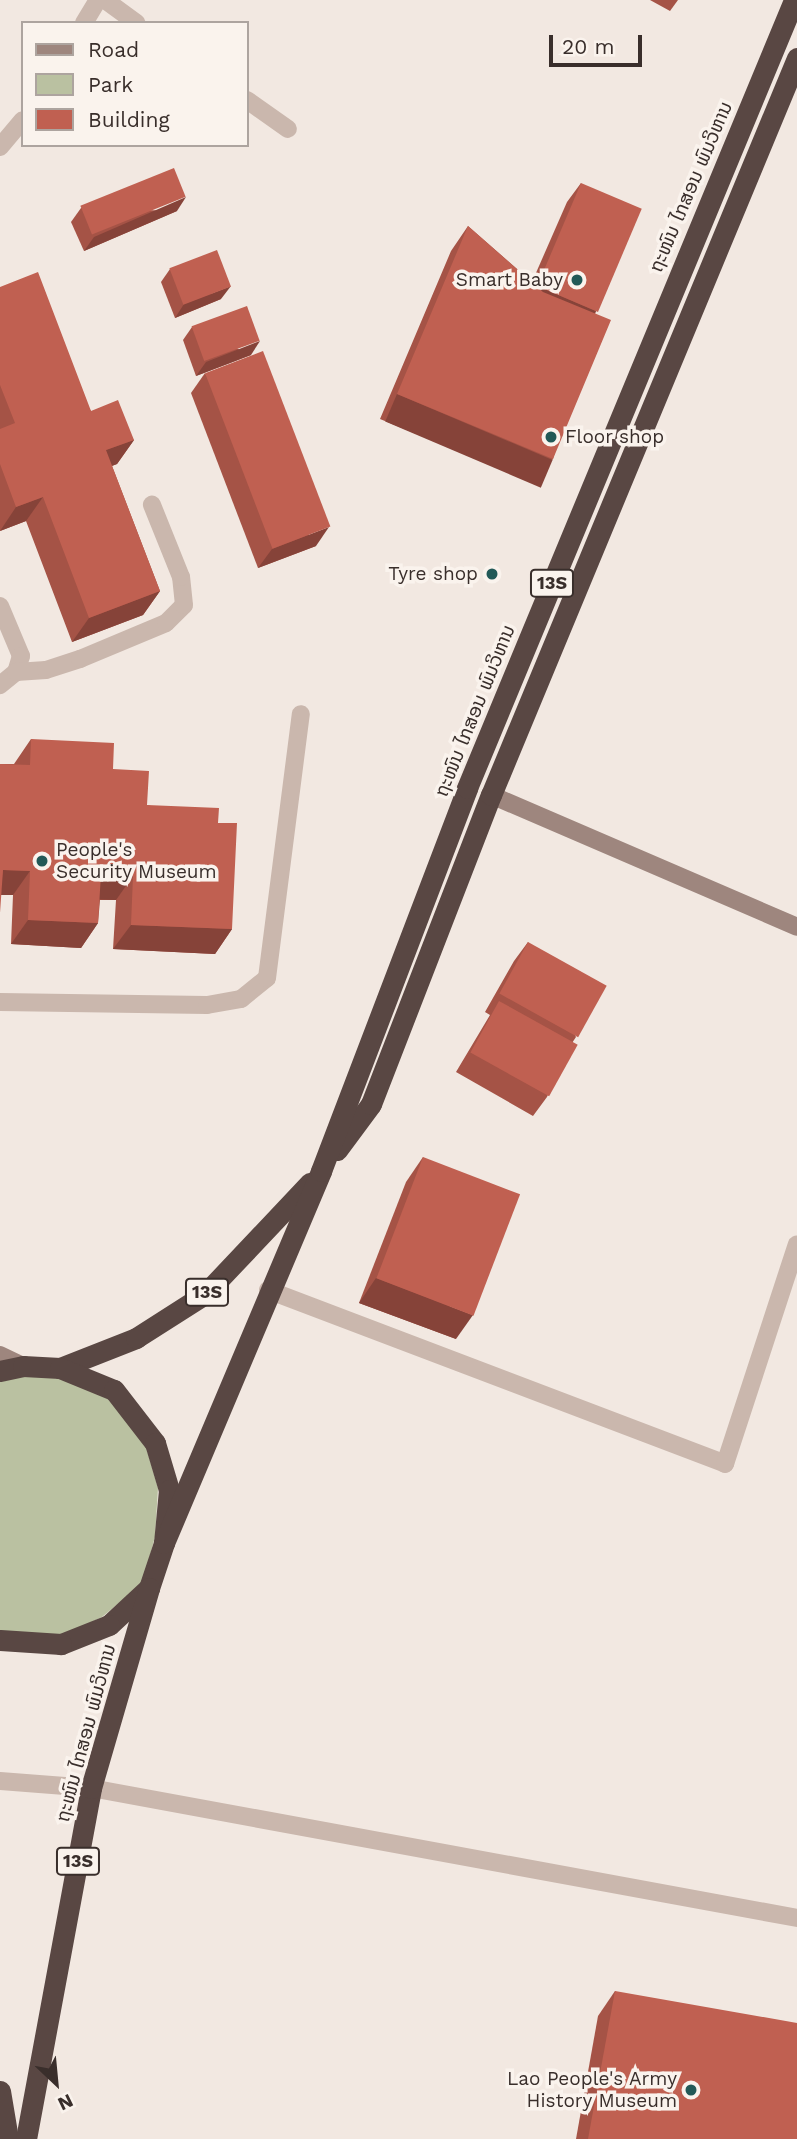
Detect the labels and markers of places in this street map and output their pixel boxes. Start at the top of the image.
place label: Smart Baby [456,269,563,291]
marker: Smart Baby [569,272,585,288]
place label: Floor shop [565,426,665,448]
marker: Floor shop [543,429,559,445]
place label: Tyre shop [388,563,478,585]
marker: Tyre shop [484,566,500,582]
place label: People's Security Museum [56,839,217,883]
marker: People's Security Museum [34,853,50,869]
place label: Lao People's Army History Museum [506,2068,677,2112]
marker: Lao People's Army History Museum [683,2082,699,2098]

